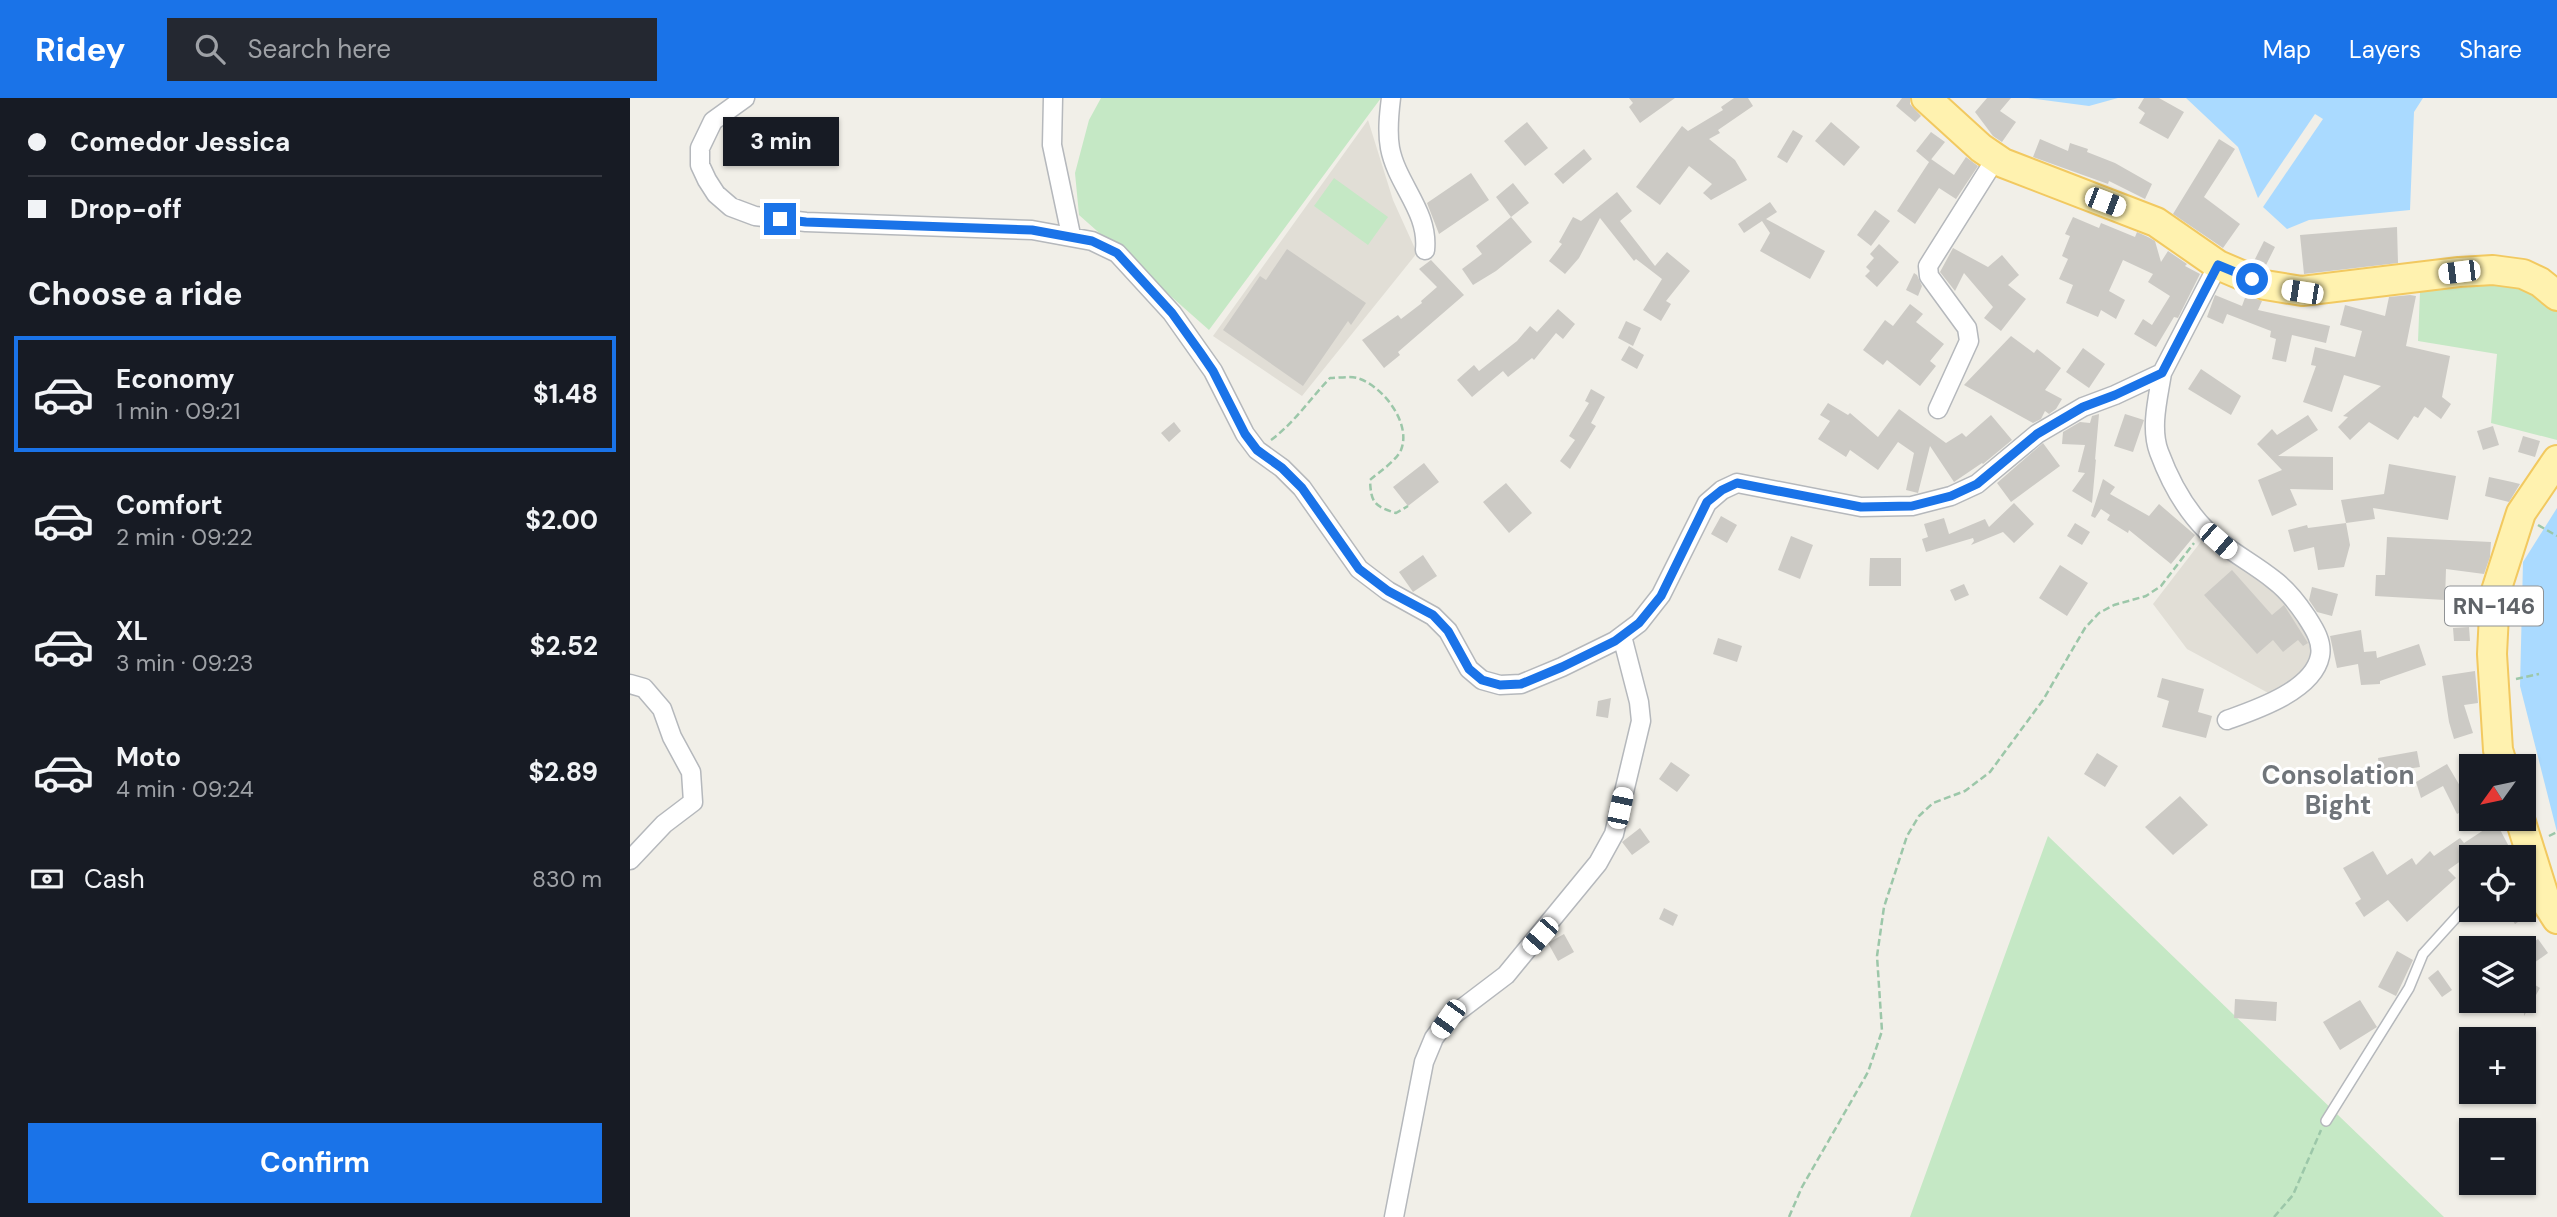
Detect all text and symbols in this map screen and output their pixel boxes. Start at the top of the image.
search box [167,18,657,81]
text: Ridey [35,28,125,71]
icon: search [191,30,229,68]
text: Search here [247,32,391,66]
text: Map [2263,34,2311,65]
text: Layers [2349,34,2421,65]
text: Share [2459,34,2522,65]
callout: 3 min [722,117,838,166]
text: Comedor Jessica [70,125,290,159]
text: 3 min [750,126,812,156]
car [2082,185,2129,219]
text: Drop-off [70,192,182,226]
route end [764,203,796,235]
car [2437,259,2482,285]
route start [2236,263,2268,295]
text: Choose a ride [28,273,243,315]
car [2280,278,2325,306]
text: Economy [116,362,234,396]
icon: car [32,363,95,426]
text: $1.48 [533,377,598,411]
text: 1 min · 09:21 [116,396,241,426]
text: Comfort [116,488,222,522]
icon: car [32,489,95,552]
text: $2.00 [525,503,598,537]
car [2196,519,2241,563]
text: 2 min · 09:22 [116,522,253,552]
road number: RN-146 [2445,586,2543,626]
text: XL [116,614,148,648]
icon: car [32,615,95,678]
text: $2.52 [530,629,598,663]
text: 3 min · 09:23 [116,648,253,678]
text: Moto [116,740,181,774]
icon: car [32,741,95,804]
north arrow [2459,754,2536,831]
map controls [2459,754,2536,1195]
text: $2.89 [528,755,598,789]
district label: Consolation Bight [2261,758,2415,822]
text: 4 min · 09:24 [116,774,254,804]
car [1606,785,1635,831]
button: locate [2459,845,2536,922]
icon: cash [28,860,66,898]
text: Cash [84,862,145,896]
text: 830 m [532,864,602,894]
car [1519,913,1562,959]
button: layers [2459,936,2536,1013]
car [1428,996,1469,1042]
button: + [2459,1027,2536,1104]
button: − [2459,1118,2536,1195]
button: Confirm [28,1123,602,1203]

